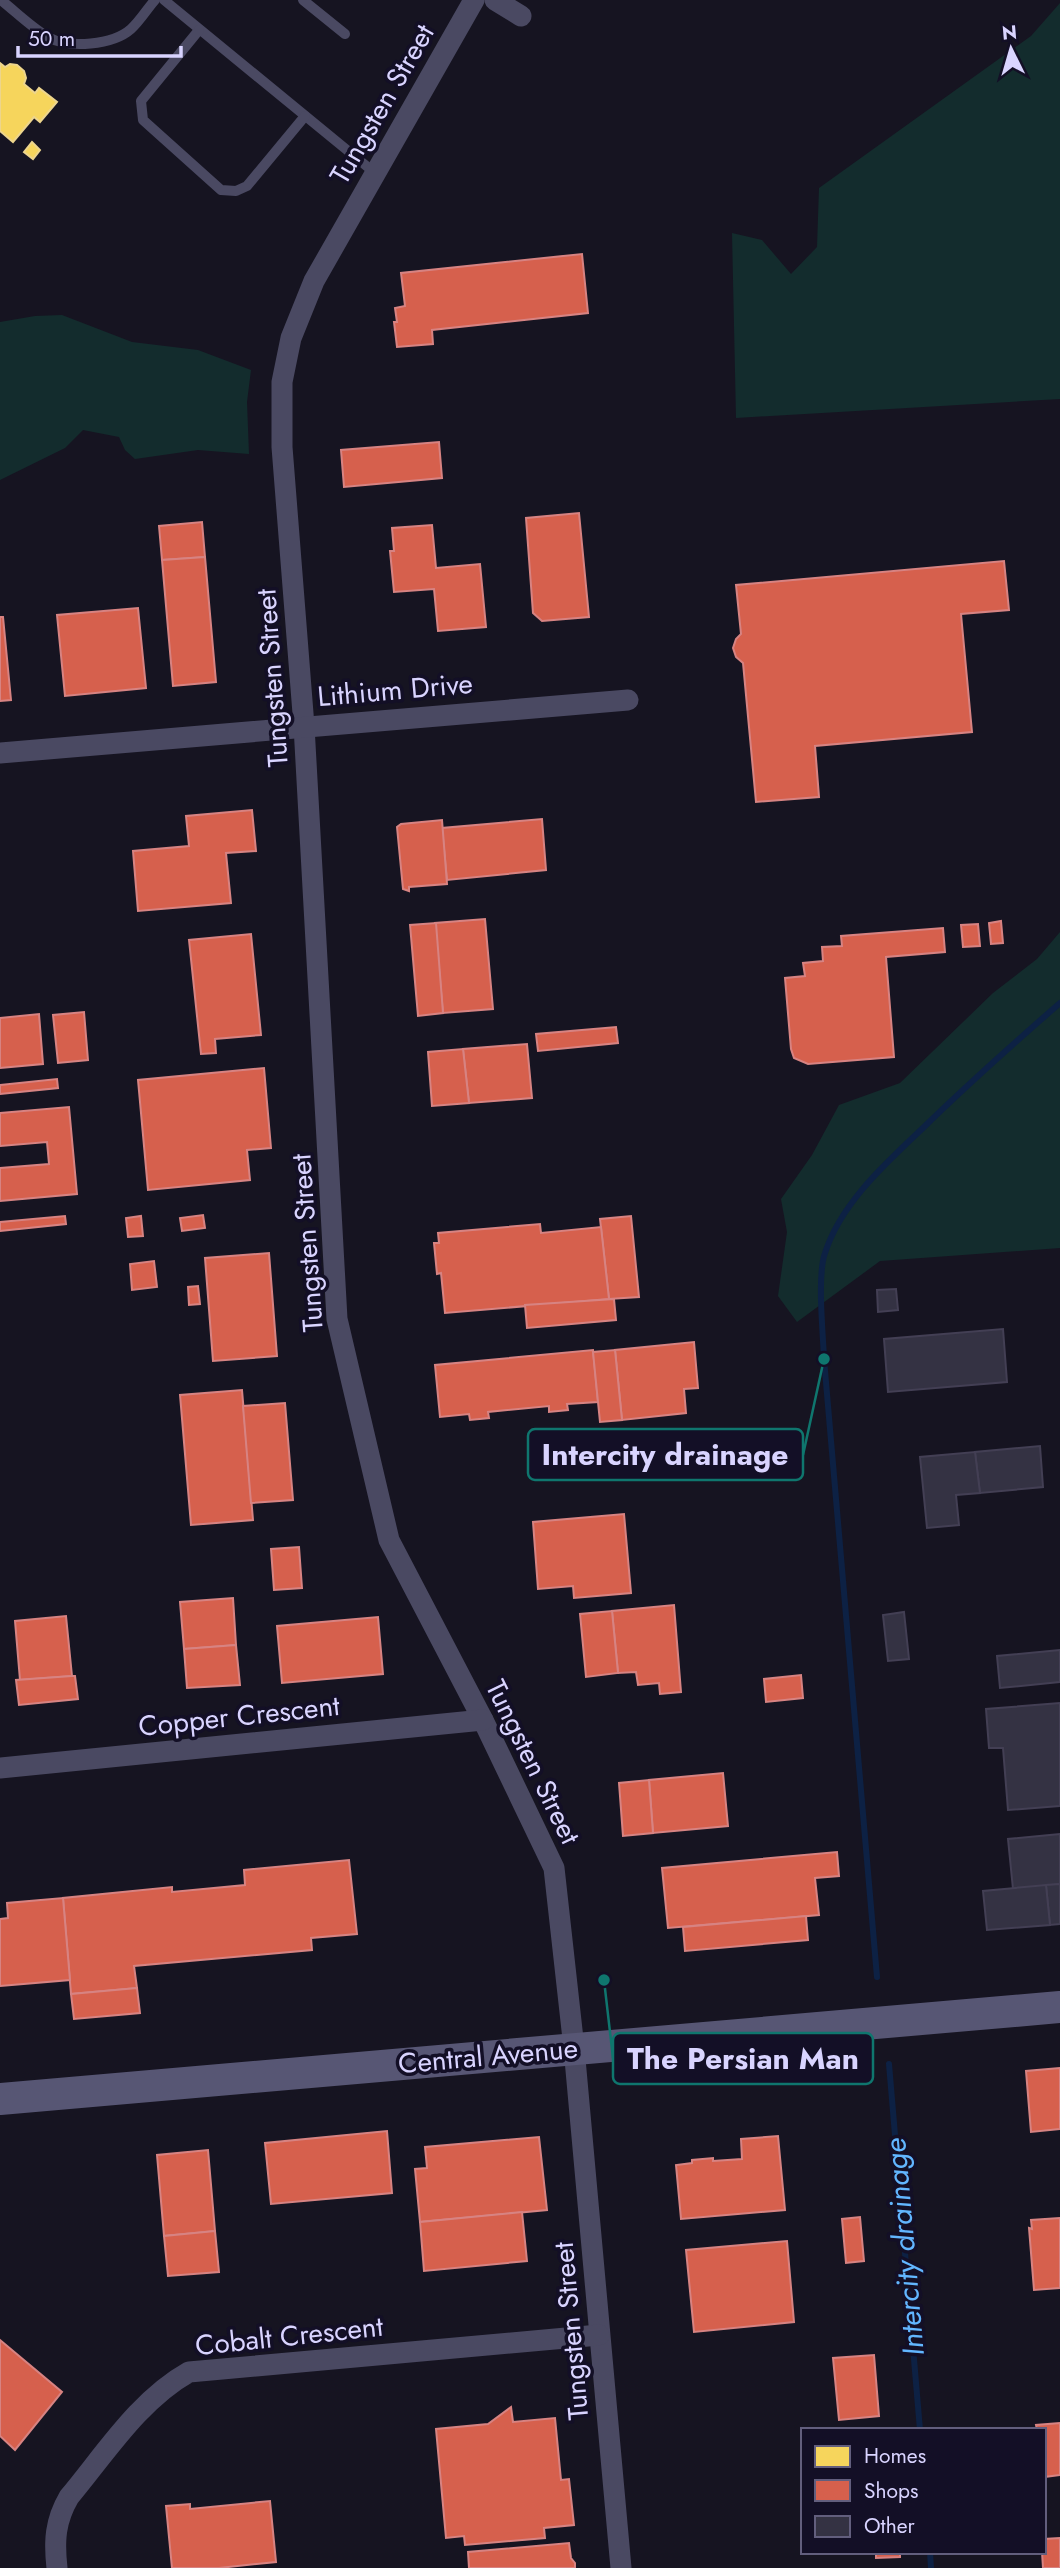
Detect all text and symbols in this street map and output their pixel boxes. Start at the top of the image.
scale bar [18,14,180,58]
north arrow [976,14,1046,84]
street label: Tungsten Street [320,16,445,192]
text: N [1001,18,1018,47]
text: 50 m [28,24,75,54]
street label: Tungsten Street [245,587,299,768]
street label: Lithium Drive [316,663,474,717]
street label: Tungsten Street [280,1152,334,1333]
callout: Intercity drainage [528,1429,803,1480]
text: Intercity drainage [542,1433,788,1476]
street label: Tungsten Street [475,1673,591,1851]
street label: Copper Crescent [136,1685,342,1747]
street label: Central Avenue [396,2028,580,2084]
callout: The Persian Man [613,2033,873,2084]
text: The Persian Man [627,2037,859,2080]
water label: Intercity drainage [873,2136,935,2358]
street label: Tungsten Street [543,2240,599,2422]
street label: Cobalt Crescent [193,2306,385,2366]
legend [801,2428,1046,2554]
text: Homes [864,2441,926,2471]
text: Shops [864,2476,918,2506]
text: Other [864,2511,915,2541]

